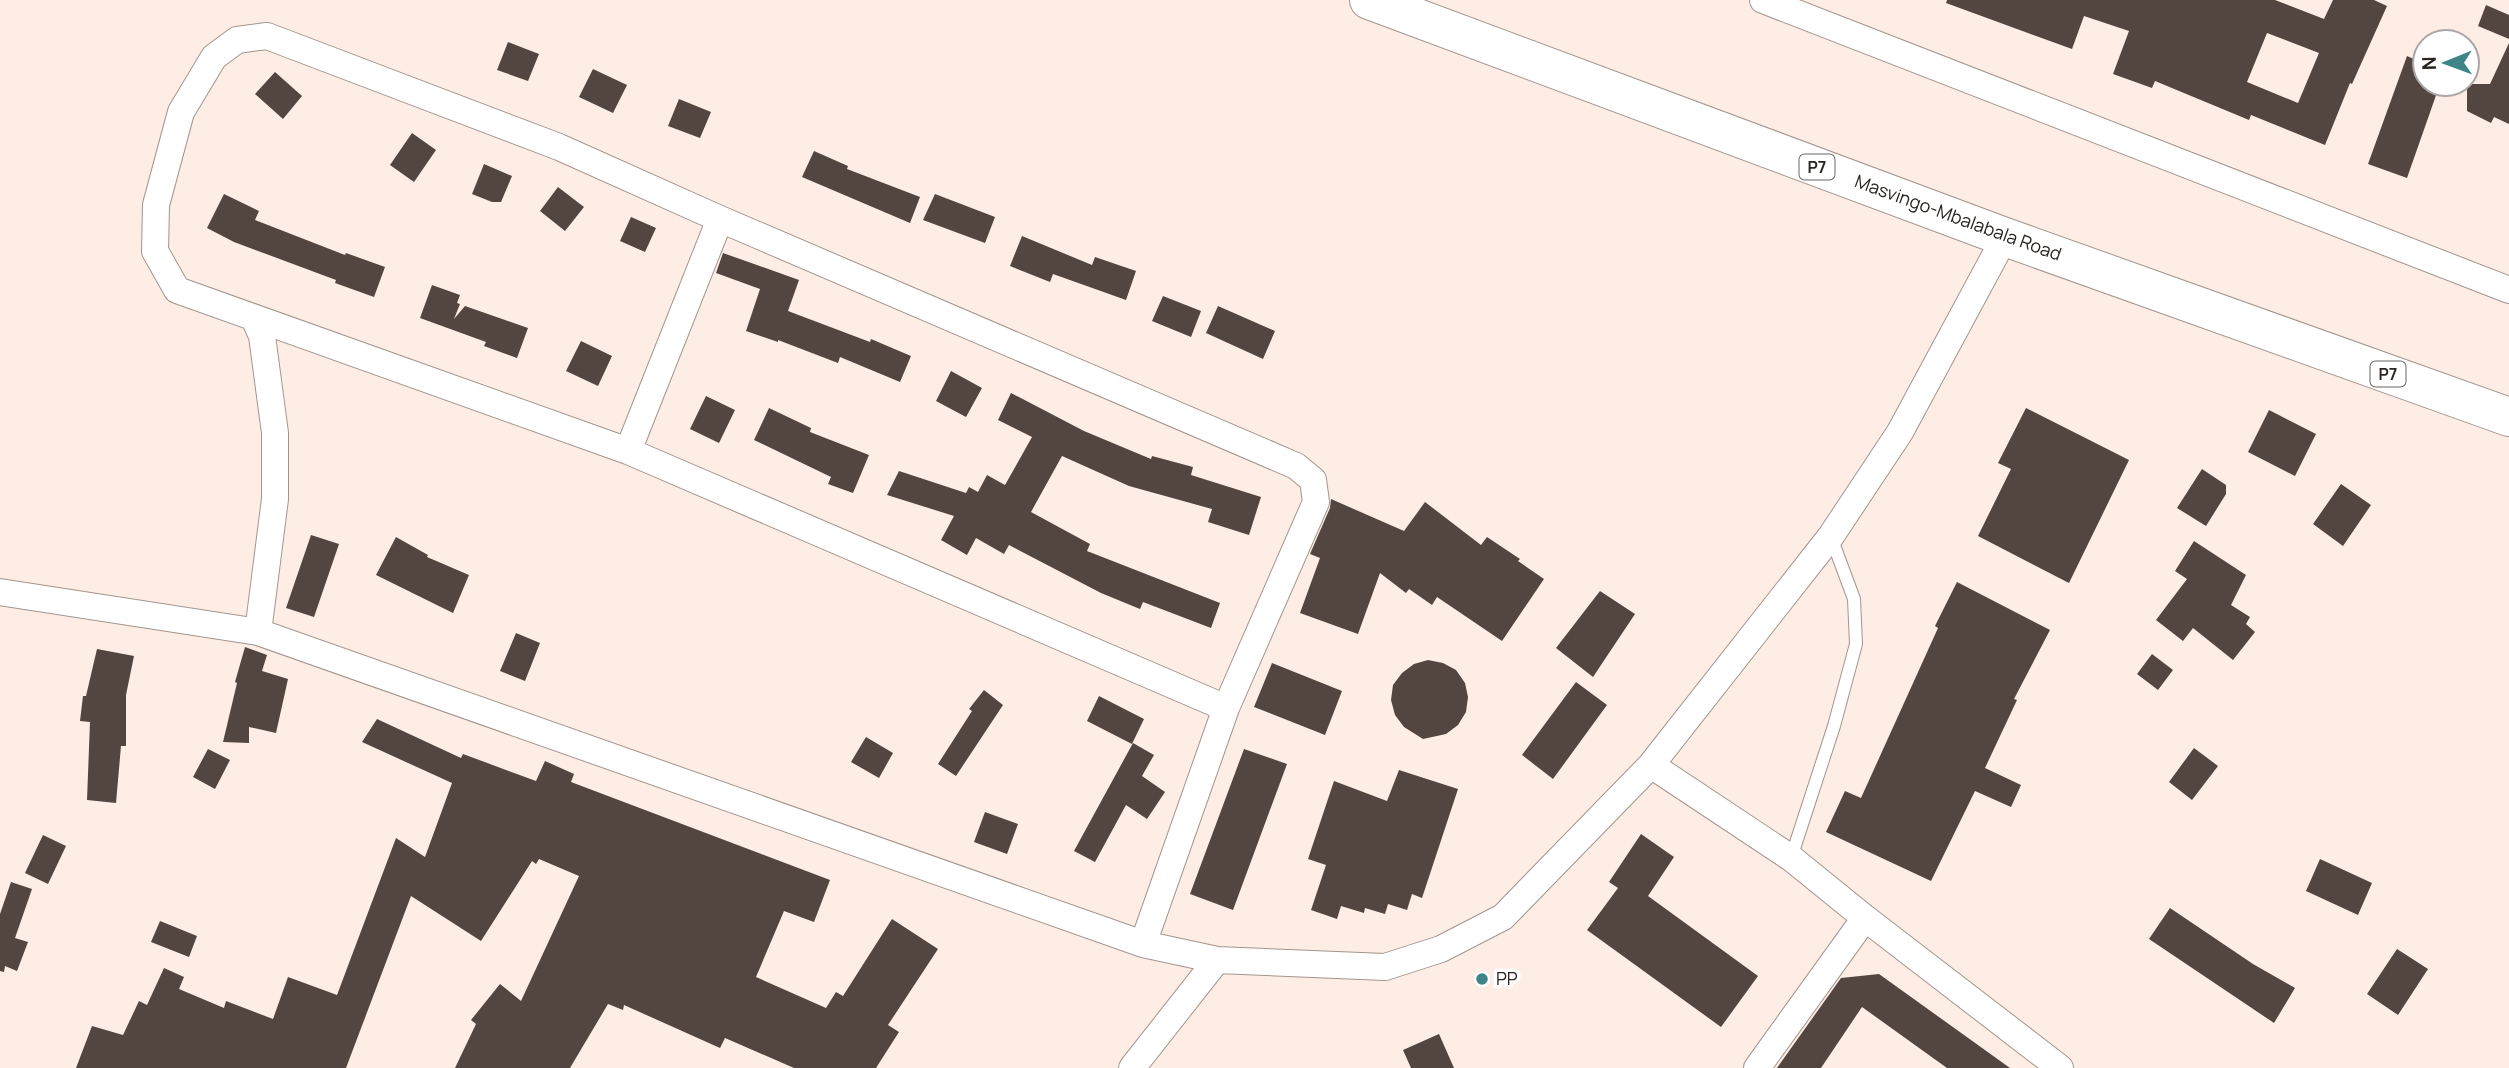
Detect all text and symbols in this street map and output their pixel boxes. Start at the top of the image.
north arrow [2411,28,2481,98]
text: N [2416,56,2442,70]
road number: P7 [1800,154,1834,180]
street label: Masvingo-Mbalabala Road [1852,168,2065,266]
road number: P7 [2370,362,2406,386]
place label: PP [1496,966,1518,990]
marker: PP [1474,971,1490,987]

